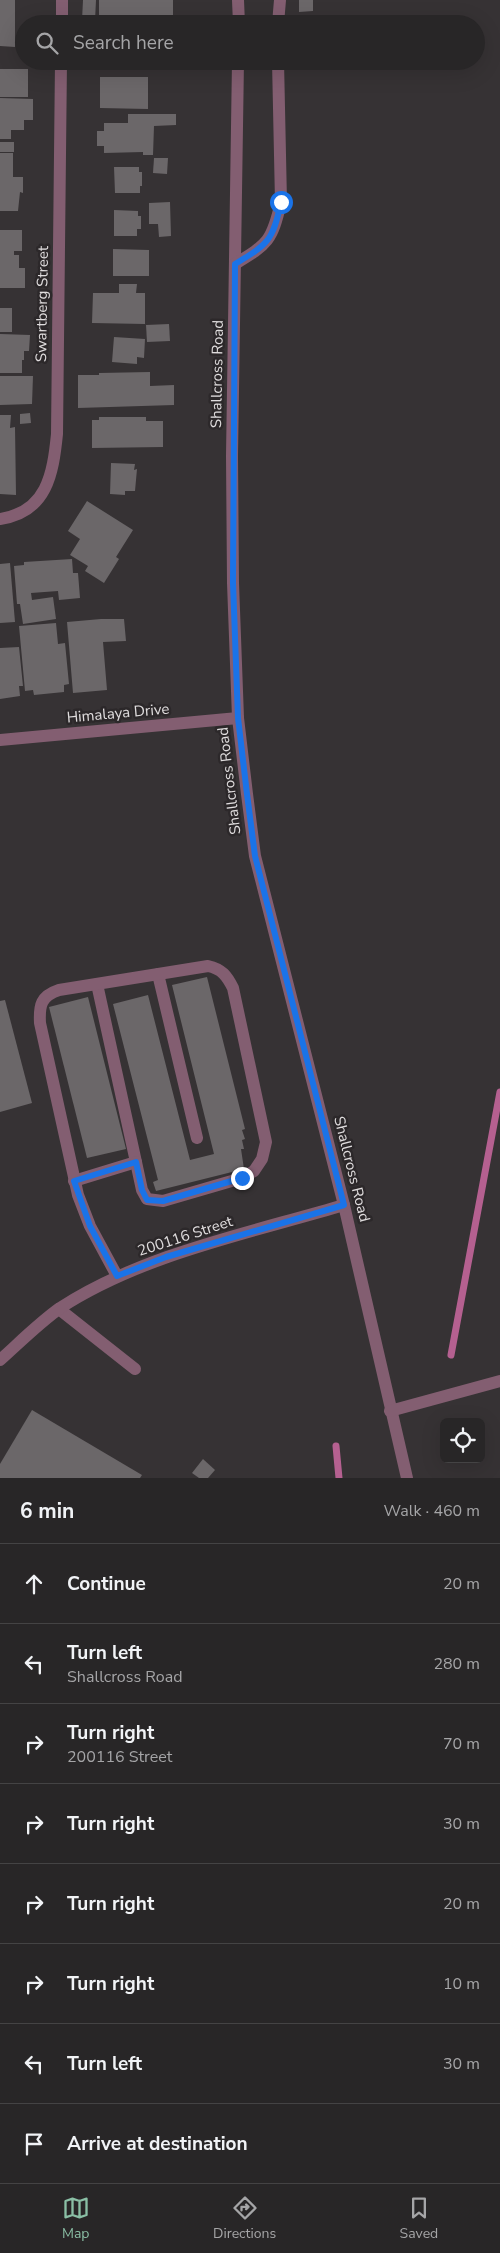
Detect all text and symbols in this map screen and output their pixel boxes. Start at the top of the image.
search box [15,15,485,70]
icon: search [33,29,61,57]
text: Search here [73,30,174,56]
route start [270,191,293,214]
street label: Swartberg Street [31,245,53,362]
street label: Shallcross Road [206,320,228,428]
street label: Himalaya Drive [66,699,170,727]
street label: Shallcross Road [212,726,246,836]
street label: Shallcross Road [329,1114,375,1224]
route end [231,1167,254,1190]
street label: 200116 Street [135,1211,236,1261]
map controls [440,1418,485,1463]
button: locate [440,1418,485,1463]
text: 6 min [20,1497,74,1525]
text: Walk · 460 m [384,1500,480,1522]
icon: ahead [20,1570,48,1598]
text: Continue [67,1571,146,1597]
text: 20 m [443,1573,480,1595]
text: Turn left [67,1640,142,1666]
icon: left [20,1650,48,1678]
text: 280 m [433,1653,480,1675]
text: Shallcross Road [67,1666,182,1688]
text: Turn right [67,1720,154,1746]
icon: right [20,1730,48,1758]
text: 70 m [443,1733,480,1755]
text: 200116 Street [67,1746,172,1768]
icon: right [20,1810,48,1838]
text: Turn right [67,1811,154,1837]
text: 30 m [443,1813,480,1835]
icon: right [20,1890,48,1918]
text: Turn right [67,1891,154,1917]
text: 20 m [443,1893,480,1915]
icon: right [20,1970,48,1998]
text: Turn right [67,1971,154,1997]
text: 10 m [443,1973,480,1995]
icon: left [20,2050,48,2078]
text: Turn left [67,2051,142,2077]
text: 30 m [443,2053,480,2075]
icon: arrive [20,2130,48,2158]
text: Arrive at destination [67,2131,248,2157]
tab: Map [62,2194,90,2243]
tab: Directions [213,2194,276,2243]
tab: Saved [400,2194,438,2243]

